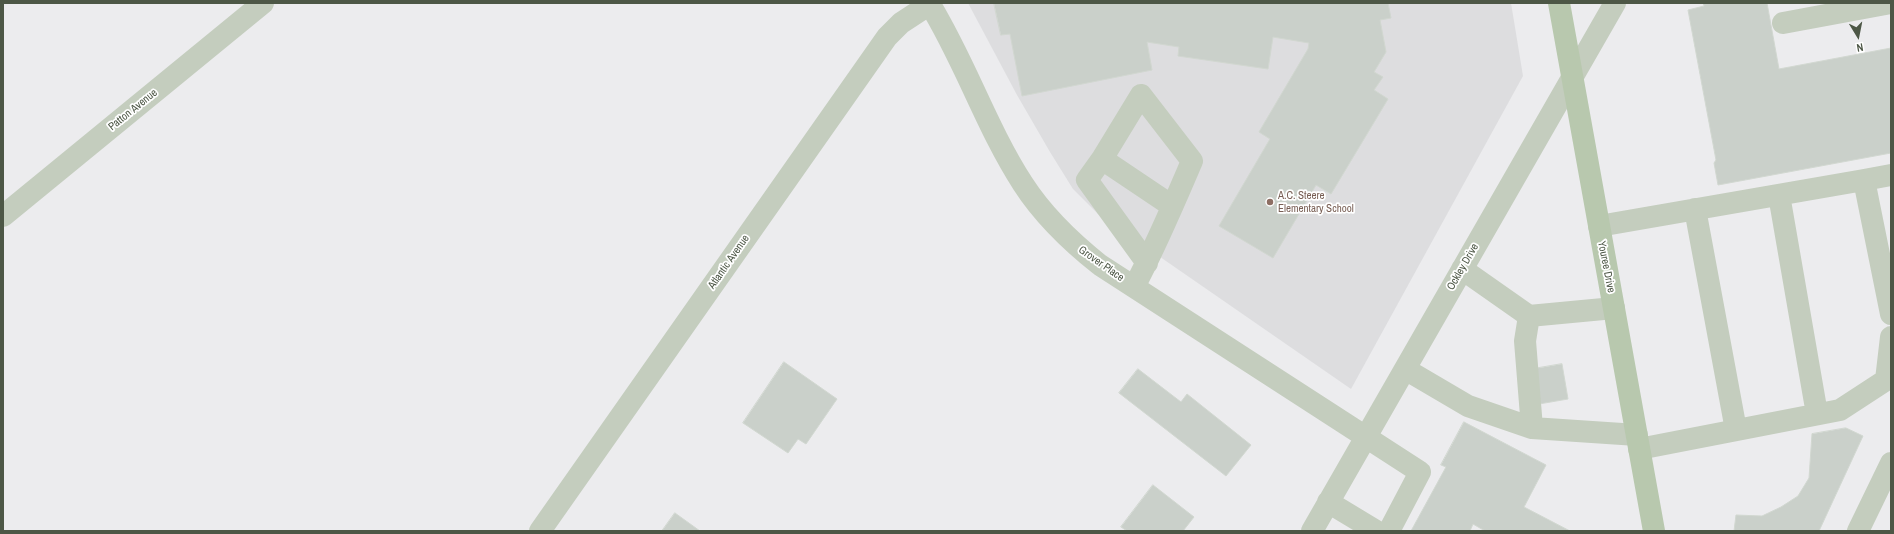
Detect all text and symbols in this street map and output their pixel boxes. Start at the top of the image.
north arrow [1838,16,1878,56]
text: N [1856,40,1865,55]
street label: Patton Avenue [106,86,160,134]
place label: A.C. Steere Elementary School [1278,189,1354,215]
marker: A.C. Steere Elementary School [1265,197,1275,207]
street label: Atlantic Avenue [706,232,752,292]
street label: Youree Drive [1595,240,1617,294]
street label: Ockley Drive [1444,241,1482,293]
street label: Grover Place [1076,243,1126,285]

